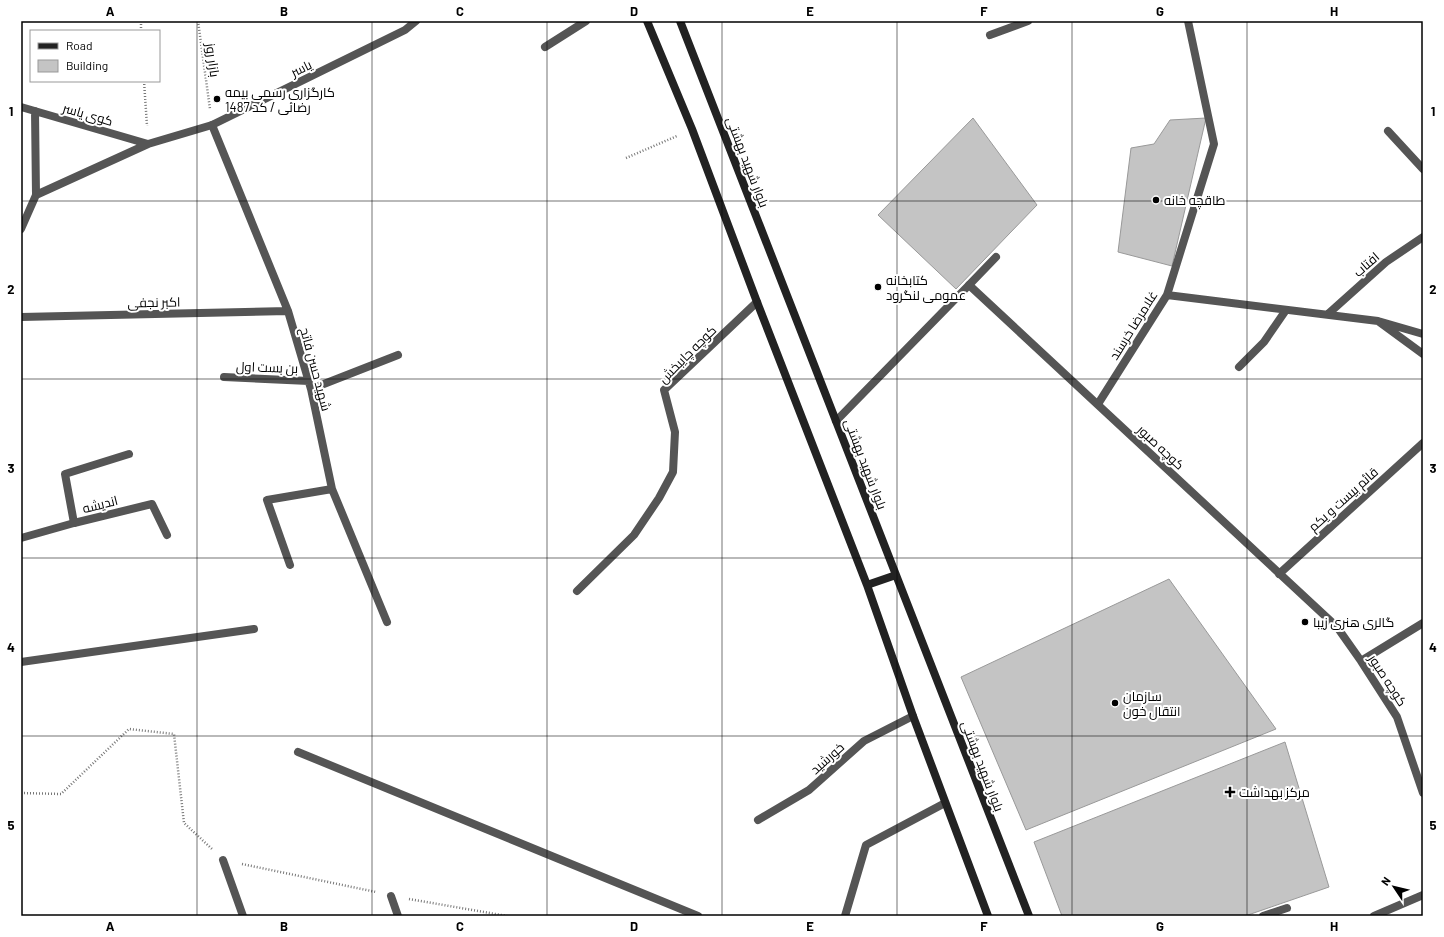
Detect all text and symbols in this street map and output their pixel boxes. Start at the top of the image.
text: A [106,3,115,19]
text: B [280,3,288,19]
text: C [456,3,464,19]
text: D [630,3,638,19]
text: E [806,3,814,19]
text: F [980,3,988,19]
text: G [1156,3,1164,19]
text: H [1330,3,1338,19]
legend [30,30,160,82]
text: Road [66,38,93,52]
street label: بازار روز [203,41,223,78]
street label: یاسر [287,56,315,80]
text: Building [66,58,108,72]
place label: کارگزاری رسمی بیمه رضائی / کد 1487 [225,84,335,115]
marker: کارگزاری رسمی بیمه رضائی / کد 1487 [212,94,222,104]
street label: کوی یاسر [60,99,115,129]
text: 1 [9,103,13,119]
text: 1 [1431,103,1435,119]
street label: بلوار شهید بهشتی [723,114,773,210]
place label: طاقچه خانه [1164,192,1225,210]
marker: طاقچه خانه [1151,195,1161,205]
street label: افتاب [1350,248,1382,280]
place label: کتابخانه عمومی لنگرود [886,272,966,303]
text: 2 [7,281,15,297]
text: 2 [1429,281,1437,297]
marker: کتابخانه عمومی لنگرود [873,282,883,292]
street label: غلامرضا خرسند [1105,288,1161,362]
street label: اکبر نجفی [127,294,181,310]
street label: کوچه چایبخش [655,322,721,388]
street label: شهید حسن فاتح [296,325,335,413]
street label: بن بست اول [236,358,298,377]
street label: بلوار شهید بهشتی [841,416,891,512]
street label: کوچه صبور [1132,421,1188,474]
text: 3 [7,460,15,476]
text: 3 [1429,460,1437,476]
street label: قائم بیست و یکم [1305,463,1383,536]
street label: اندیشه [81,492,119,516]
place label: گالری هنری زیبا [1313,614,1394,630]
marker: گالری هنری زیبا [1300,617,1310,627]
text: 4 [7,639,15,655]
text: 4 [1429,639,1437,655]
street label: کوچه صبور [1363,650,1411,710]
place label: سازمان انتقال خون [1123,688,1181,720]
marker: سازمان انتقال خون [1110,698,1120,708]
street label: بلوار شهید بهشتی [958,718,1008,814]
street label: خورشید [807,739,847,777]
place label: مرکز بهداشت [1239,784,1310,800]
marker: مرکز بهداشت [1224,786,1236,798]
text: 5 [7,817,15,833]
text: 5 [1429,817,1437,833]
north arrow [1374,867,1414,907]
text: N [1378,874,1393,888]
text: A [106,918,115,934]
text: B [280,918,288,934]
text: C [456,918,464,934]
text: D [630,918,638,934]
text: E [806,918,814,934]
text: F [980,918,988,934]
text: G [1156,918,1164,934]
text: H [1330,918,1338,934]

